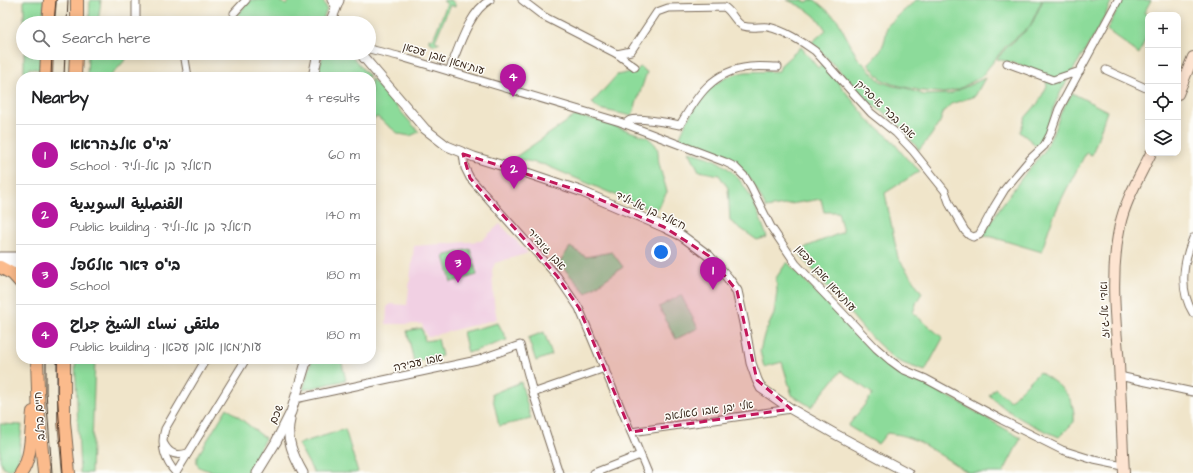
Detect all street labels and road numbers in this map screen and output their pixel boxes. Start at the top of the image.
street label: עות'מאן אבן עפאן [401,39,487,78]
street label: אבו בכר א-סדיק [852,77,919,142]
street label: ח'אלד בן אל-וליד [613,188,688,233]
street label: אבן ג'ובייר [524,225,570,274]
street label: עות'מאן אבן עפאן [792,242,860,315]
street label: ואדי אל-ג'וז [1096,281,1113,339]
street label: אבו עבידה [392,350,445,375]
street label: חיים ברלב [30,391,49,441]
street label: אלי יבנ אבו טאלאב [664,397,755,424]
street label: שכם [266,401,288,426]

